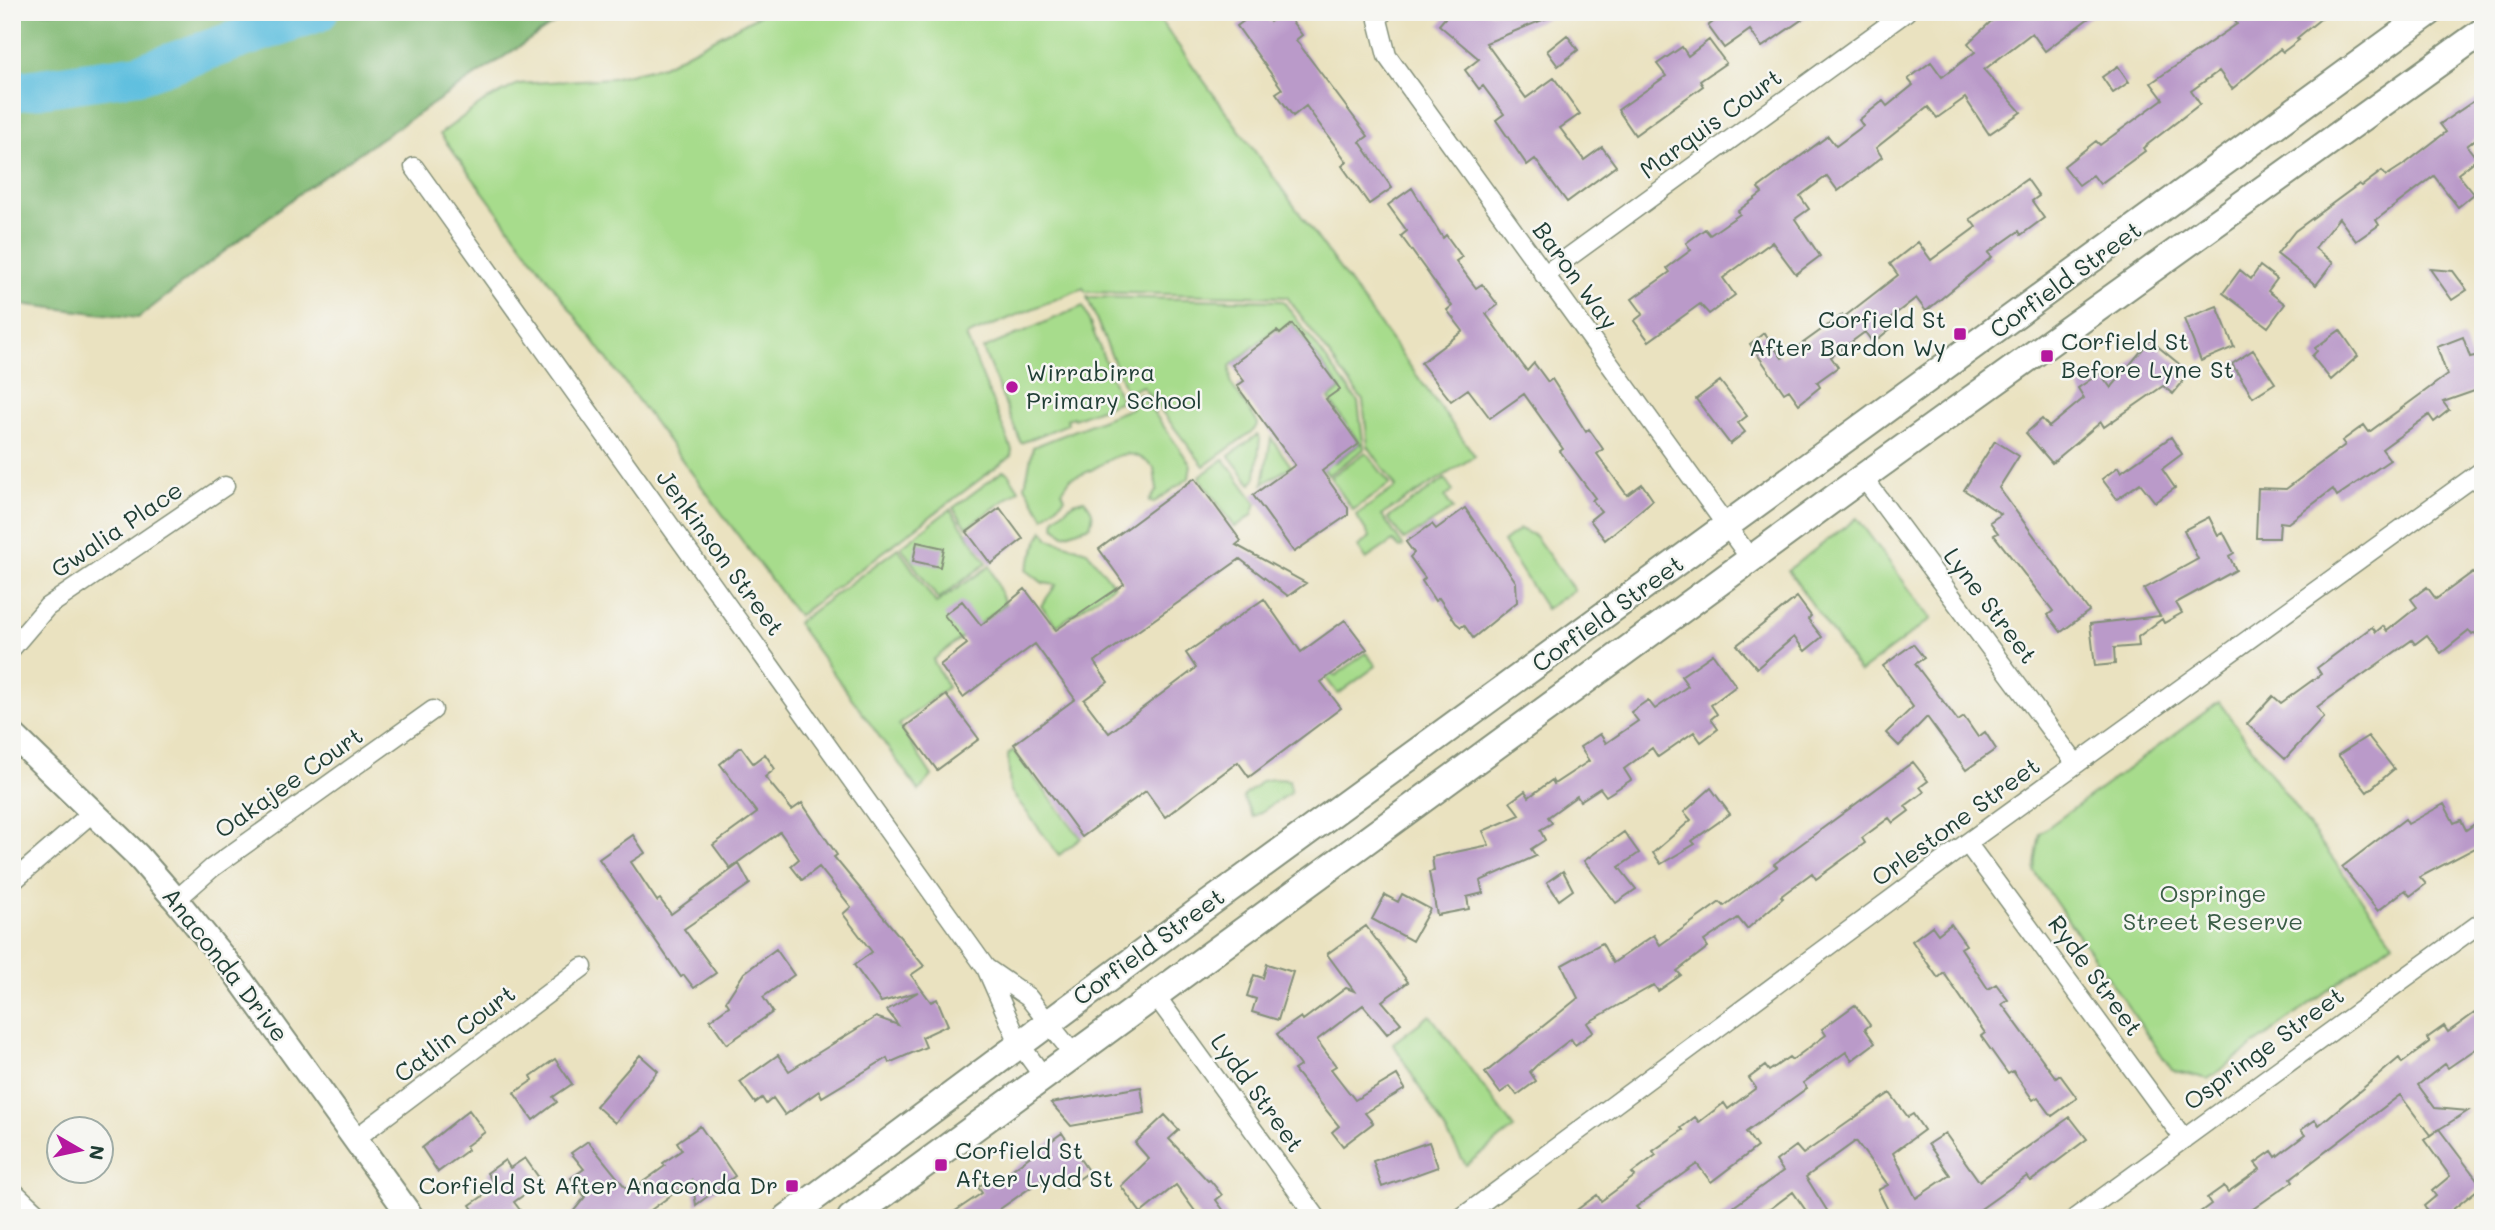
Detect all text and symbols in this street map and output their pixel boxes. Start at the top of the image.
street label: Marquis Court [1633,61,1787,185]
street label: Corfield Street [1983,213,2147,344]
street label: Baron Way [1527,215,1626,335]
place label: Corfield St After Bardon Wy [1749,303,1946,362]
place label: Corfield St Before Lyne St [2061,325,2234,384]
marker: Corfield St After Bardon Wy [1952,326,1968,342]
marker: Corfield St Before Lyne St [2039,348,2055,364]
place label: Wirrabirra Primary School [1026,356,1202,415]
marker: Wirrabirra Primary School [1004,379,1020,395]
street label: Jenkinson Street [650,463,792,641]
street label: Gwalia Place [44,473,188,584]
street label: Lyne Street [1937,541,2045,669]
street label: Corfield Street [1525,547,1689,678]
street label: Oakajee Court [208,719,368,844]
street label: Orlestone Street [1865,749,2045,892]
park label: Ospringe Street Reserve [2123,877,2303,936]
street label: Corfield Street [1066,880,1230,1011]
street label: Anaconda Drive [156,881,296,1048]
street label: Ryde Street [2042,909,2151,1042]
street label: Catlin Court [387,977,521,1089]
street label: Ospringe Street [2177,979,2349,1116]
street label: Lydd Street [1205,1027,1312,1158]
north arrow [46,1114,116,1184]
place label: Corfield St After Lydd St [955,1134,1113,1193]
text: N [84,1144,111,1162]
marker: Corfield St After Lydd St [933,1157,949,1173]
place label: Corfield St After Anaconda Dr [418,1169,778,1200]
marker: Corfield St After Anaconda Dr [784,1178,800,1194]

